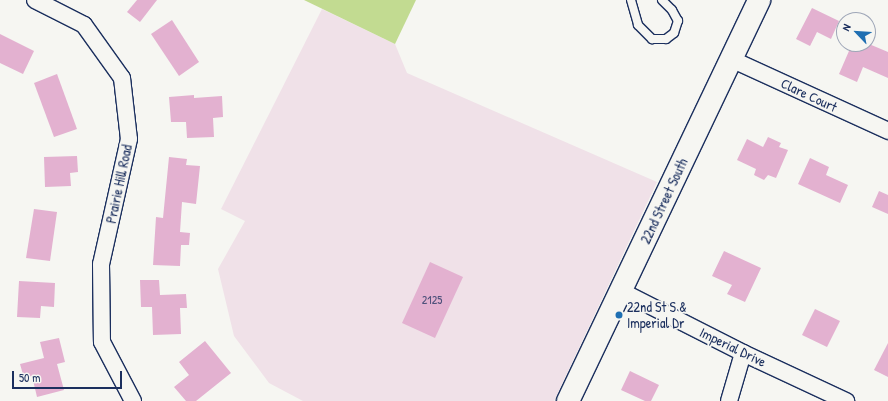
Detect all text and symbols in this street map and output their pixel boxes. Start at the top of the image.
north arrow [836,12,876,52]
text: N [838,22,854,33]
street label: Clare Court [778,75,840,115]
street label: Prairie Hill Road [102,143,136,225]
street label: 22nd Street South [637,156,691,246]
house number: 2125 [422,293,442,307]
place label: 22nd St S & Imperial Dr [627,299,687,332]
marker: 22nd St S & Imperial Dr [614,310,624,320]
street label: Imperial Drive [697,324,769,370]
scale bar [14,363,124,389]
text: 50 m [19,369,40,386]

